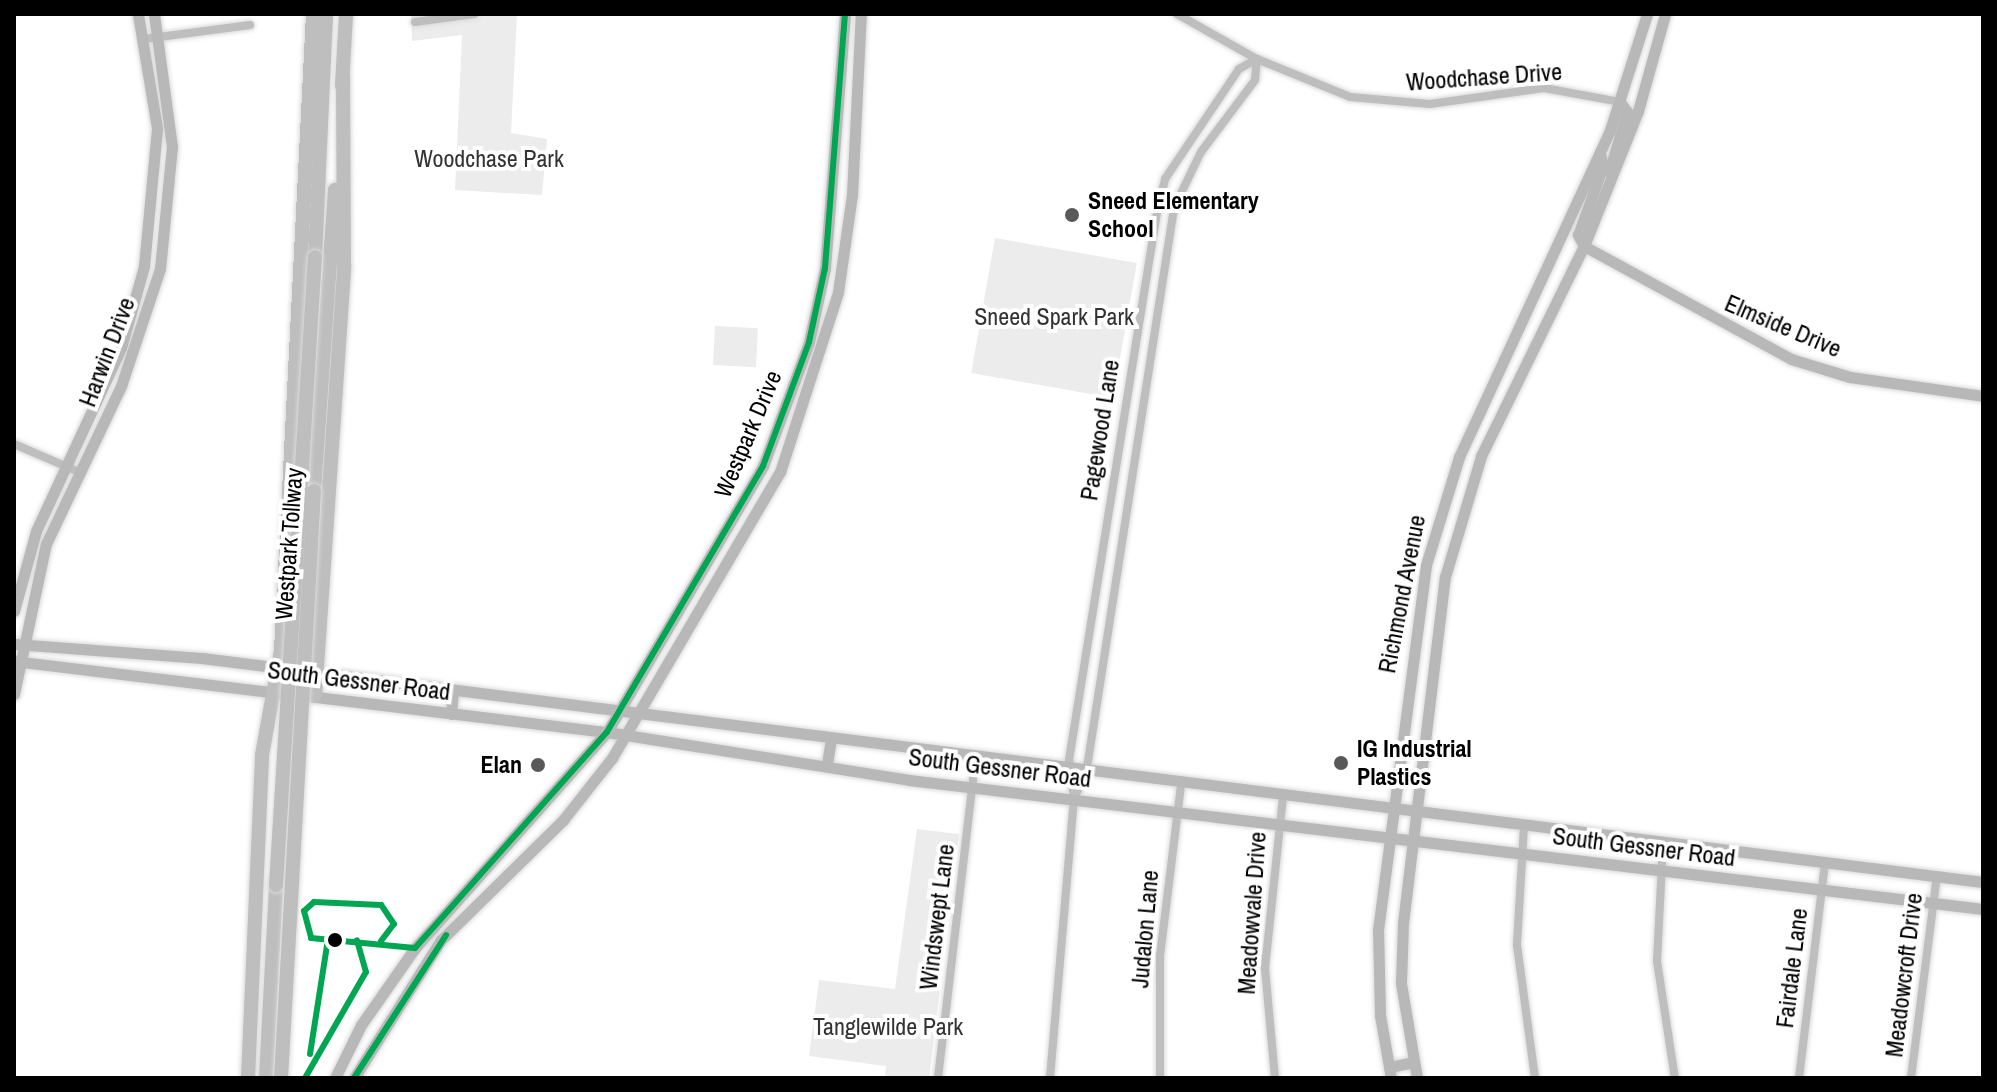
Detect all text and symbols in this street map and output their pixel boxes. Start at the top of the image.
street label: Woodchase Drive [1405,57,1563,97]
park label: Woodchase Park [414,145,564,173]
place label: Sneed Elementary School [1088,187,1259,243]
marker: Sneed Elementary School [1063,206,1081,224]
street label: Elmside Drive [1720,289,1846,363]
street label: Harwin Drive [73,293,141,411]
park label: Sneed Spark Park [974,303,1134,331]
street label: Pagewood Lane [1075,357,1125,503]
street label: Westpark Drive [708,366,788,502]
street label: Westpark Tollway [269,467,309,621]
street label: Richmond Avenue [1372,512,1432,676]
street label: South Gessner Road [266,656,452,706]
place label: IG Industrial Plastics [1357,735,1472,791]
street label: South Gessner Road [907,743,1093,793]
place label: Elan [480,751,522,779]
marker: IG Industrial Plastics [1332,754,1350,772]
marker: Elan [529,756,547,774]
street label: South Gessner Road [1551,822,1737,872]
street label: Meadowvale Drive [1232,831,1272,995]
street label: Windswept Lane [914,842,960,992]
street label: Judalon Lane [1126,869,1164,989]
street label: Meadowcroft Drive [1880,891,1928,1059]
street label: Fairdale Lane [1770,906,1814,1030]
unlabelled marker [327,932,343,948]
park label: Tanglewilde Park [813,1013,963,1041]

